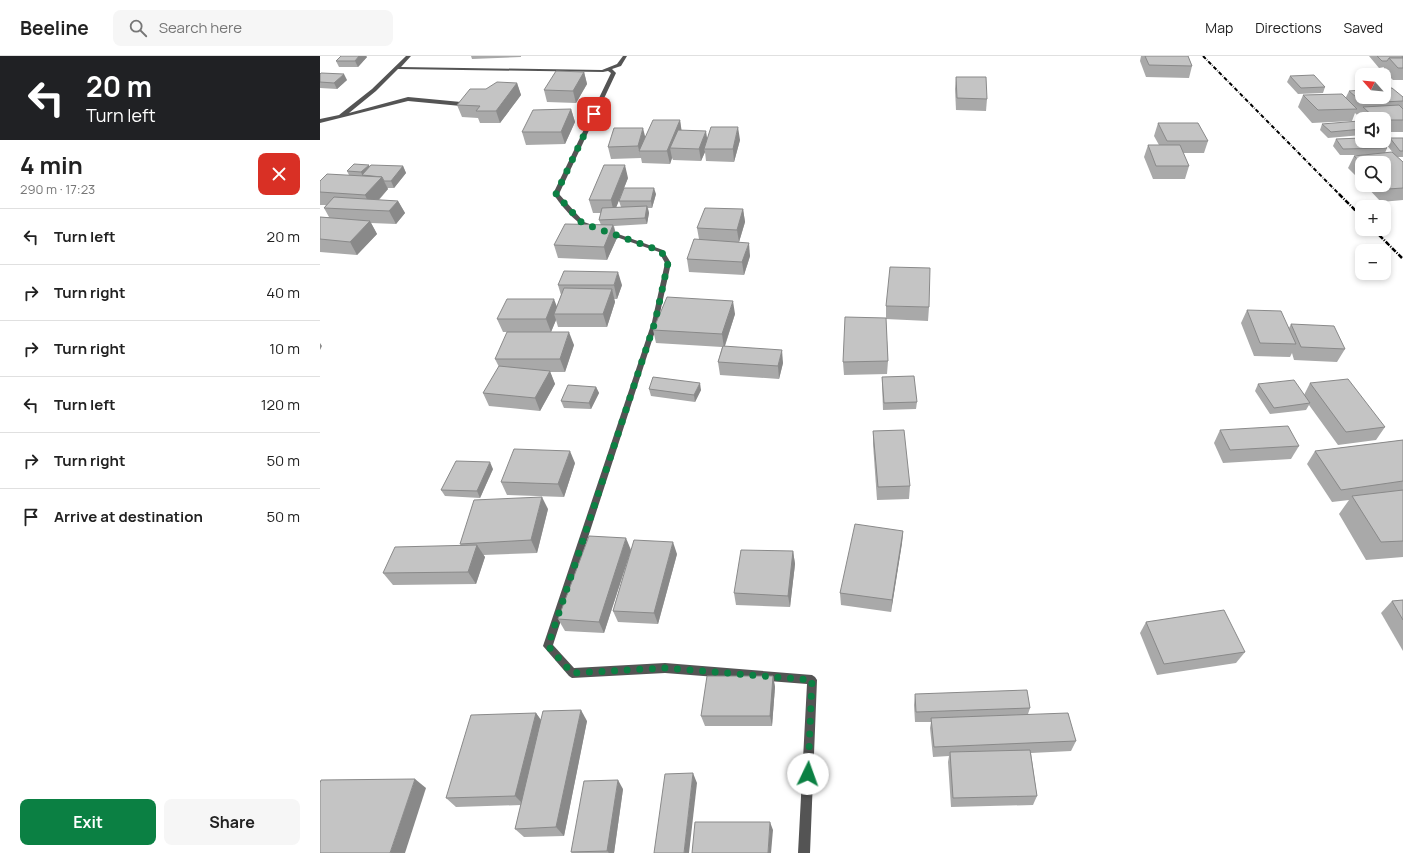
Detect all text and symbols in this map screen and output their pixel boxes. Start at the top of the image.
search box [113,10,393,46]
text: Beeline [20,15,89,41]
icon: search [127,17,149,39]
text: Search here [159,17,242,38]
text: Map [1205,18,1233,37]
text: Directions [1255,18,1322,37]
text: Saved [1344,18,1383,37]
text: 20 m [86,67,152,105]
north arrow [1355,68,1391,104]
map controls [1355,68,1391,280]
icon: left [20,72,72,124]
pin [577,97,611,131]
text: Turn left [86,103,156,127]
icon: arrive [583,103,605,125]
button: sound [1355,112,1391,148]
text: 4 min [20,148,83,181]
button: close [258,153,300,195]
button: search [1355,156,1391,192]
text: 290 m · 17:23 [20,180,95,198]
button: + [1355,200,1391,236]
icon: left [20,226,42,248]
text: Turn left [54,226,116,247]
text: 20 m [267,226,300,247]
button: − [1355,244,1391,280]
icon: right [20,282,42,304]
text: Turn right [54,282,125,303]
text: 40 m [266,282,300,303]
icon: right [20,338,42,360]
text: Turn right [54,338,125,359]
text: 10 m [269,338,300,359]
icon: left [20,394,42,416]
text: Turn left [54,394,116,415]
text: 120 m [261,394,300,415]
icon: right [20,450,42,472]
text: Turn right [54,450,125,471]
text: 50 m [266,450,300,471]
icon: arrive [20,506,42,528]
text: Arrive at destination [54,506,203,527]
text: 50 m [266,506,300,527]
position arrow [787,753,829,795]
button: Exit [20,799,156,845]
button: Share [164,799,300,845]

